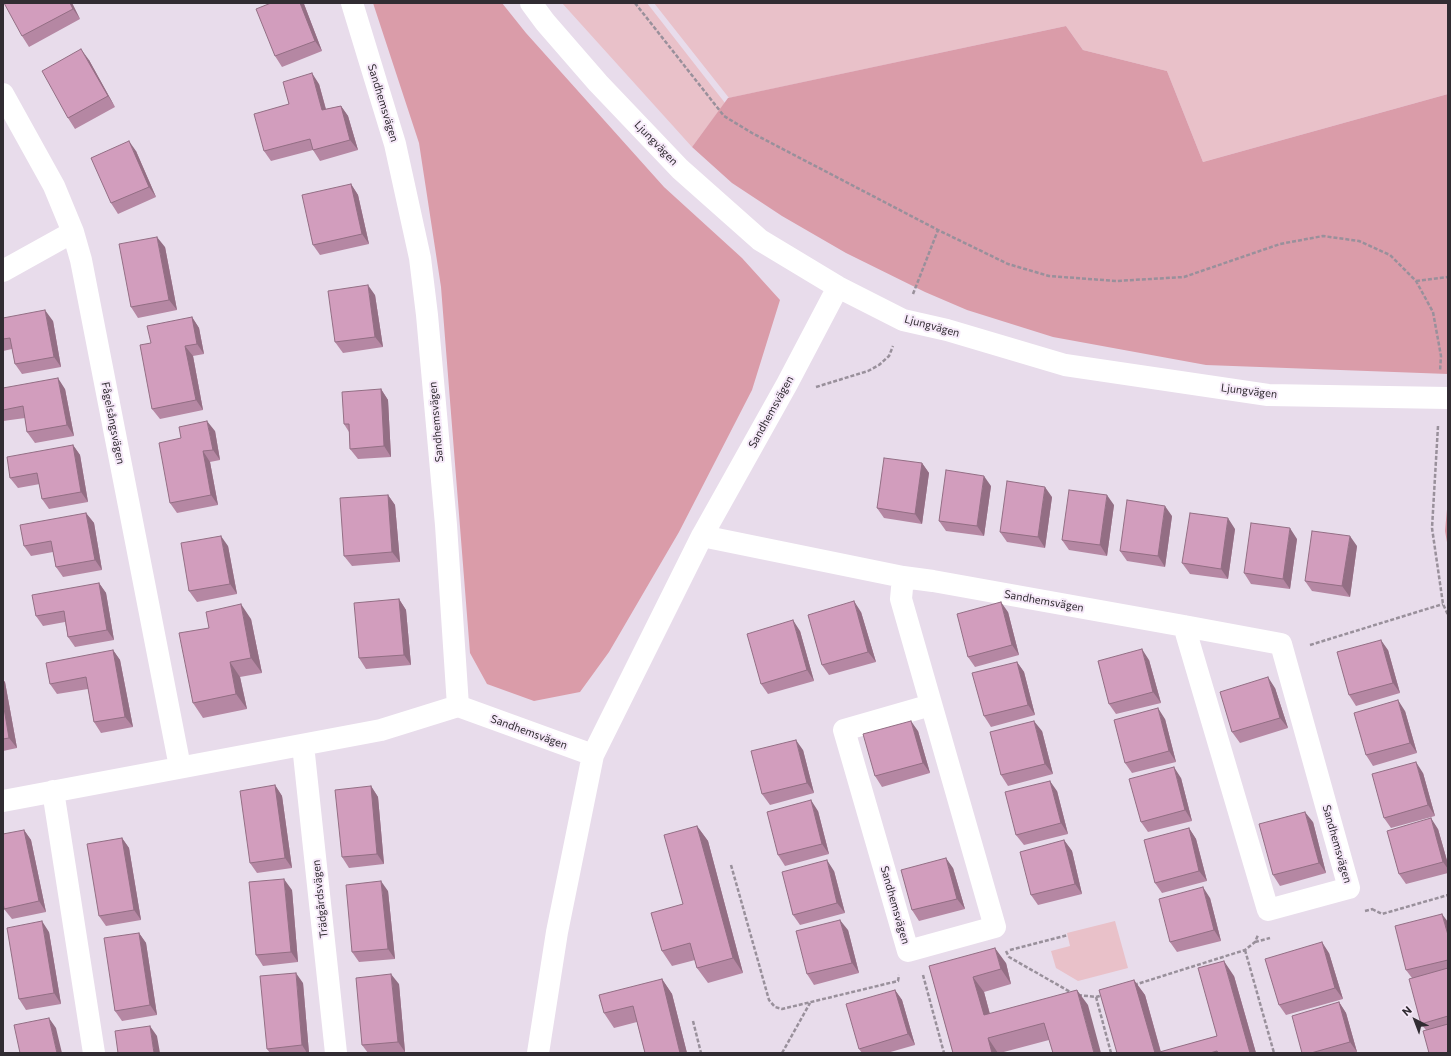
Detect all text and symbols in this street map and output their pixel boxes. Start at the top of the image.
street label: Sandhemsvägen [365,63,401,143]
street label: Ljungvägen [632,118,680,168]
street label: Ljungvägen [903,312,961,340]
street label: Sandhemsvägen [746,374,796,450]
street label: Fågelsångsvägen [99,381,127,465]
street label: Sandhemsvägen [426,381,446,463]
street label: Ljungvägen [1220,381,1278,401]
street label: Sandhemsvägen [1003,587,1085,615]
street label: Sandhemsvägen [489,712,569,752]
street label: Sandhemsvägen [1320,803,1354,885]
street label: Trädgårdsvägen [309,859,331,939]
street label: Sandhemsvägen [878,864,912,946]
north arrow [1395,1000,1435,1040]
text: N [1399,1003,1414,1018]

